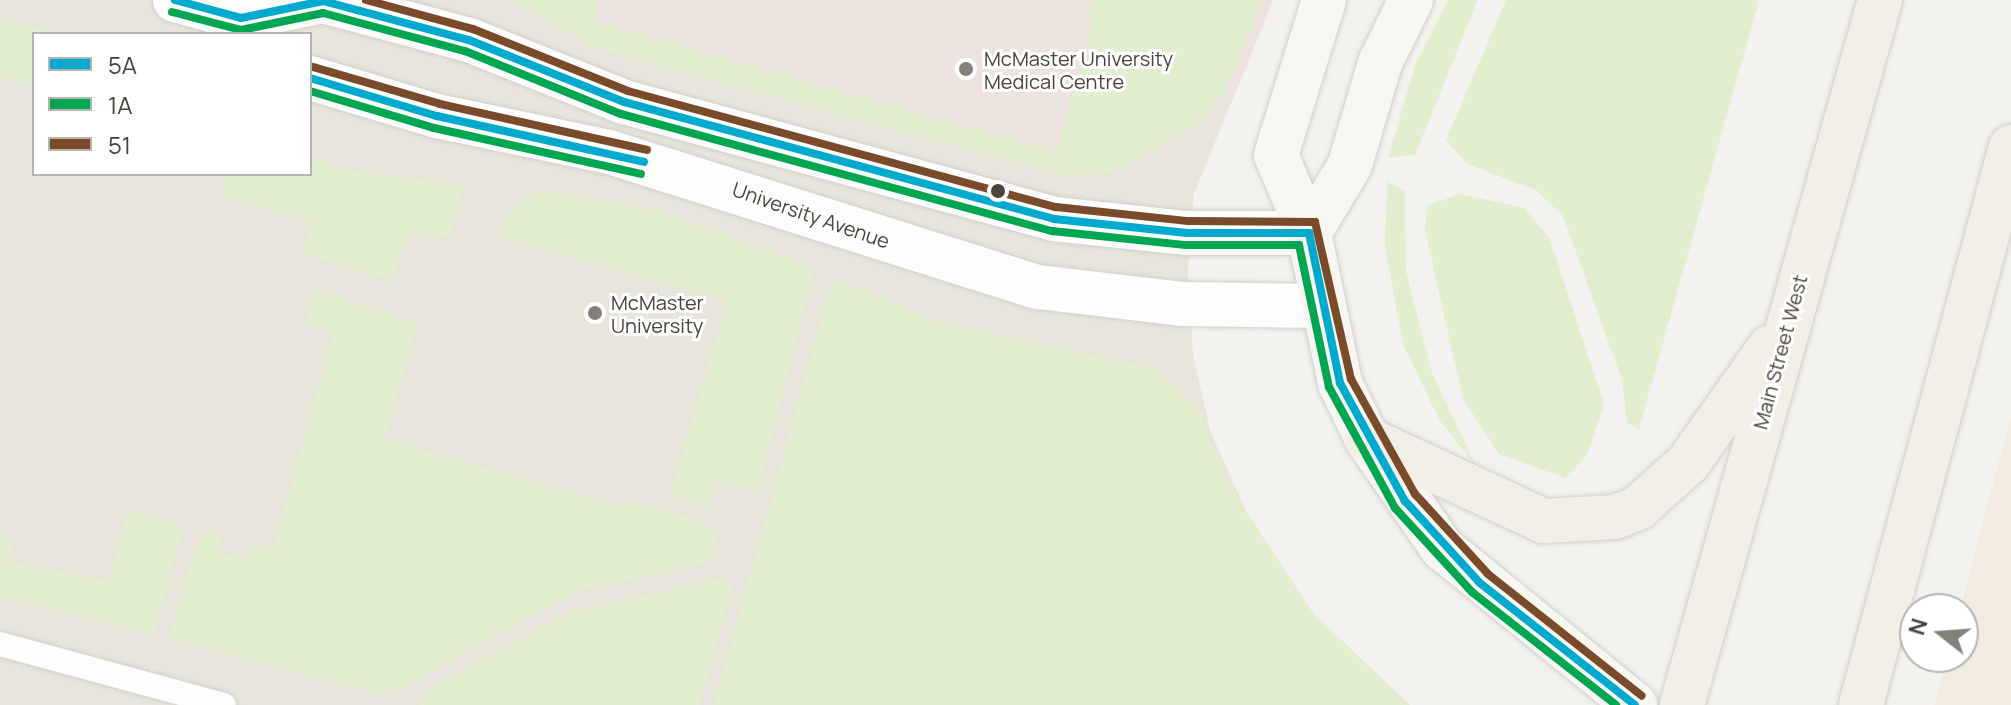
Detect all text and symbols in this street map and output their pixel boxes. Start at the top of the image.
legend [32,32,312,176]
place label: McMaster University Medical Centre [984,46,1173,93]
text: 5A [108,48,137,81]
marker: McMaster University Medical Centre [955,58,977,80]
text: 1A [108,88,133,121]
text: 51 [108,128,131,161]
street label: University Avenue [729,177,893,253]
unlabelled marker [990,183,1006,199]
street label: Main Street West [1748,272,1812,432]
place label: McMaster University [611,290,704,337]
marker: McMaster University [586,304,604,322]
north arrow [1899,593,1979,673]
text: N [1901,615,1935,639]

